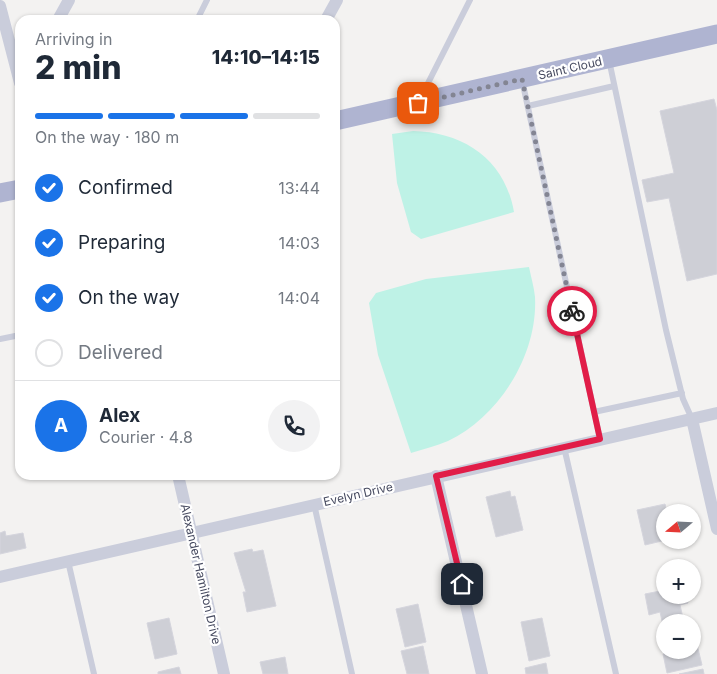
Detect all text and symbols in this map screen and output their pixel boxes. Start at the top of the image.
text: Arriving in [35,29,112,49]
text: 14:10–14:15 [212,46,320,69]
text: 2 min [35,48,121,87]
street label: Saint Cloud [537,53,603,83]
pin [397,82,439,124]
icon: bag [404,89,432,117]
text: On the way · 180 m [35,127,179,147]
icon: check [35,174,63,202]
text: Confirmed [78,176,173,199]
text: 13:44 [278,178,320,198]
icon: check [35,229,63,257]
text: Preparing [78,231,165,254]
text: 14:03 [279,233,320,253]
icon: check [35,284,63,312]
text: On the way [78,286,180,309]
courier [547,286,597,336]
text: 14:04 [278,288,320,308]
icon: bike [558,297,586,325]
text: Delivered [78,341,163,364]
button: phone [268,400,320,452]
text: Alex [99,404,140,427]
text: A [54,414,68,437]
text: Courier · 4.8 [99,427,193,447]
street label: Evelyn Drive [322,479,394,509]
street label: Alexander Hamilton Drive [178,502,224,646]
north arrow [656,504,701,549]
map controls [656,504,701,659]
button: + [656,559,701,604]
pin [441,563,483,605]
icon: home [448,570,476,598]
button: − [656,614,701,659]

